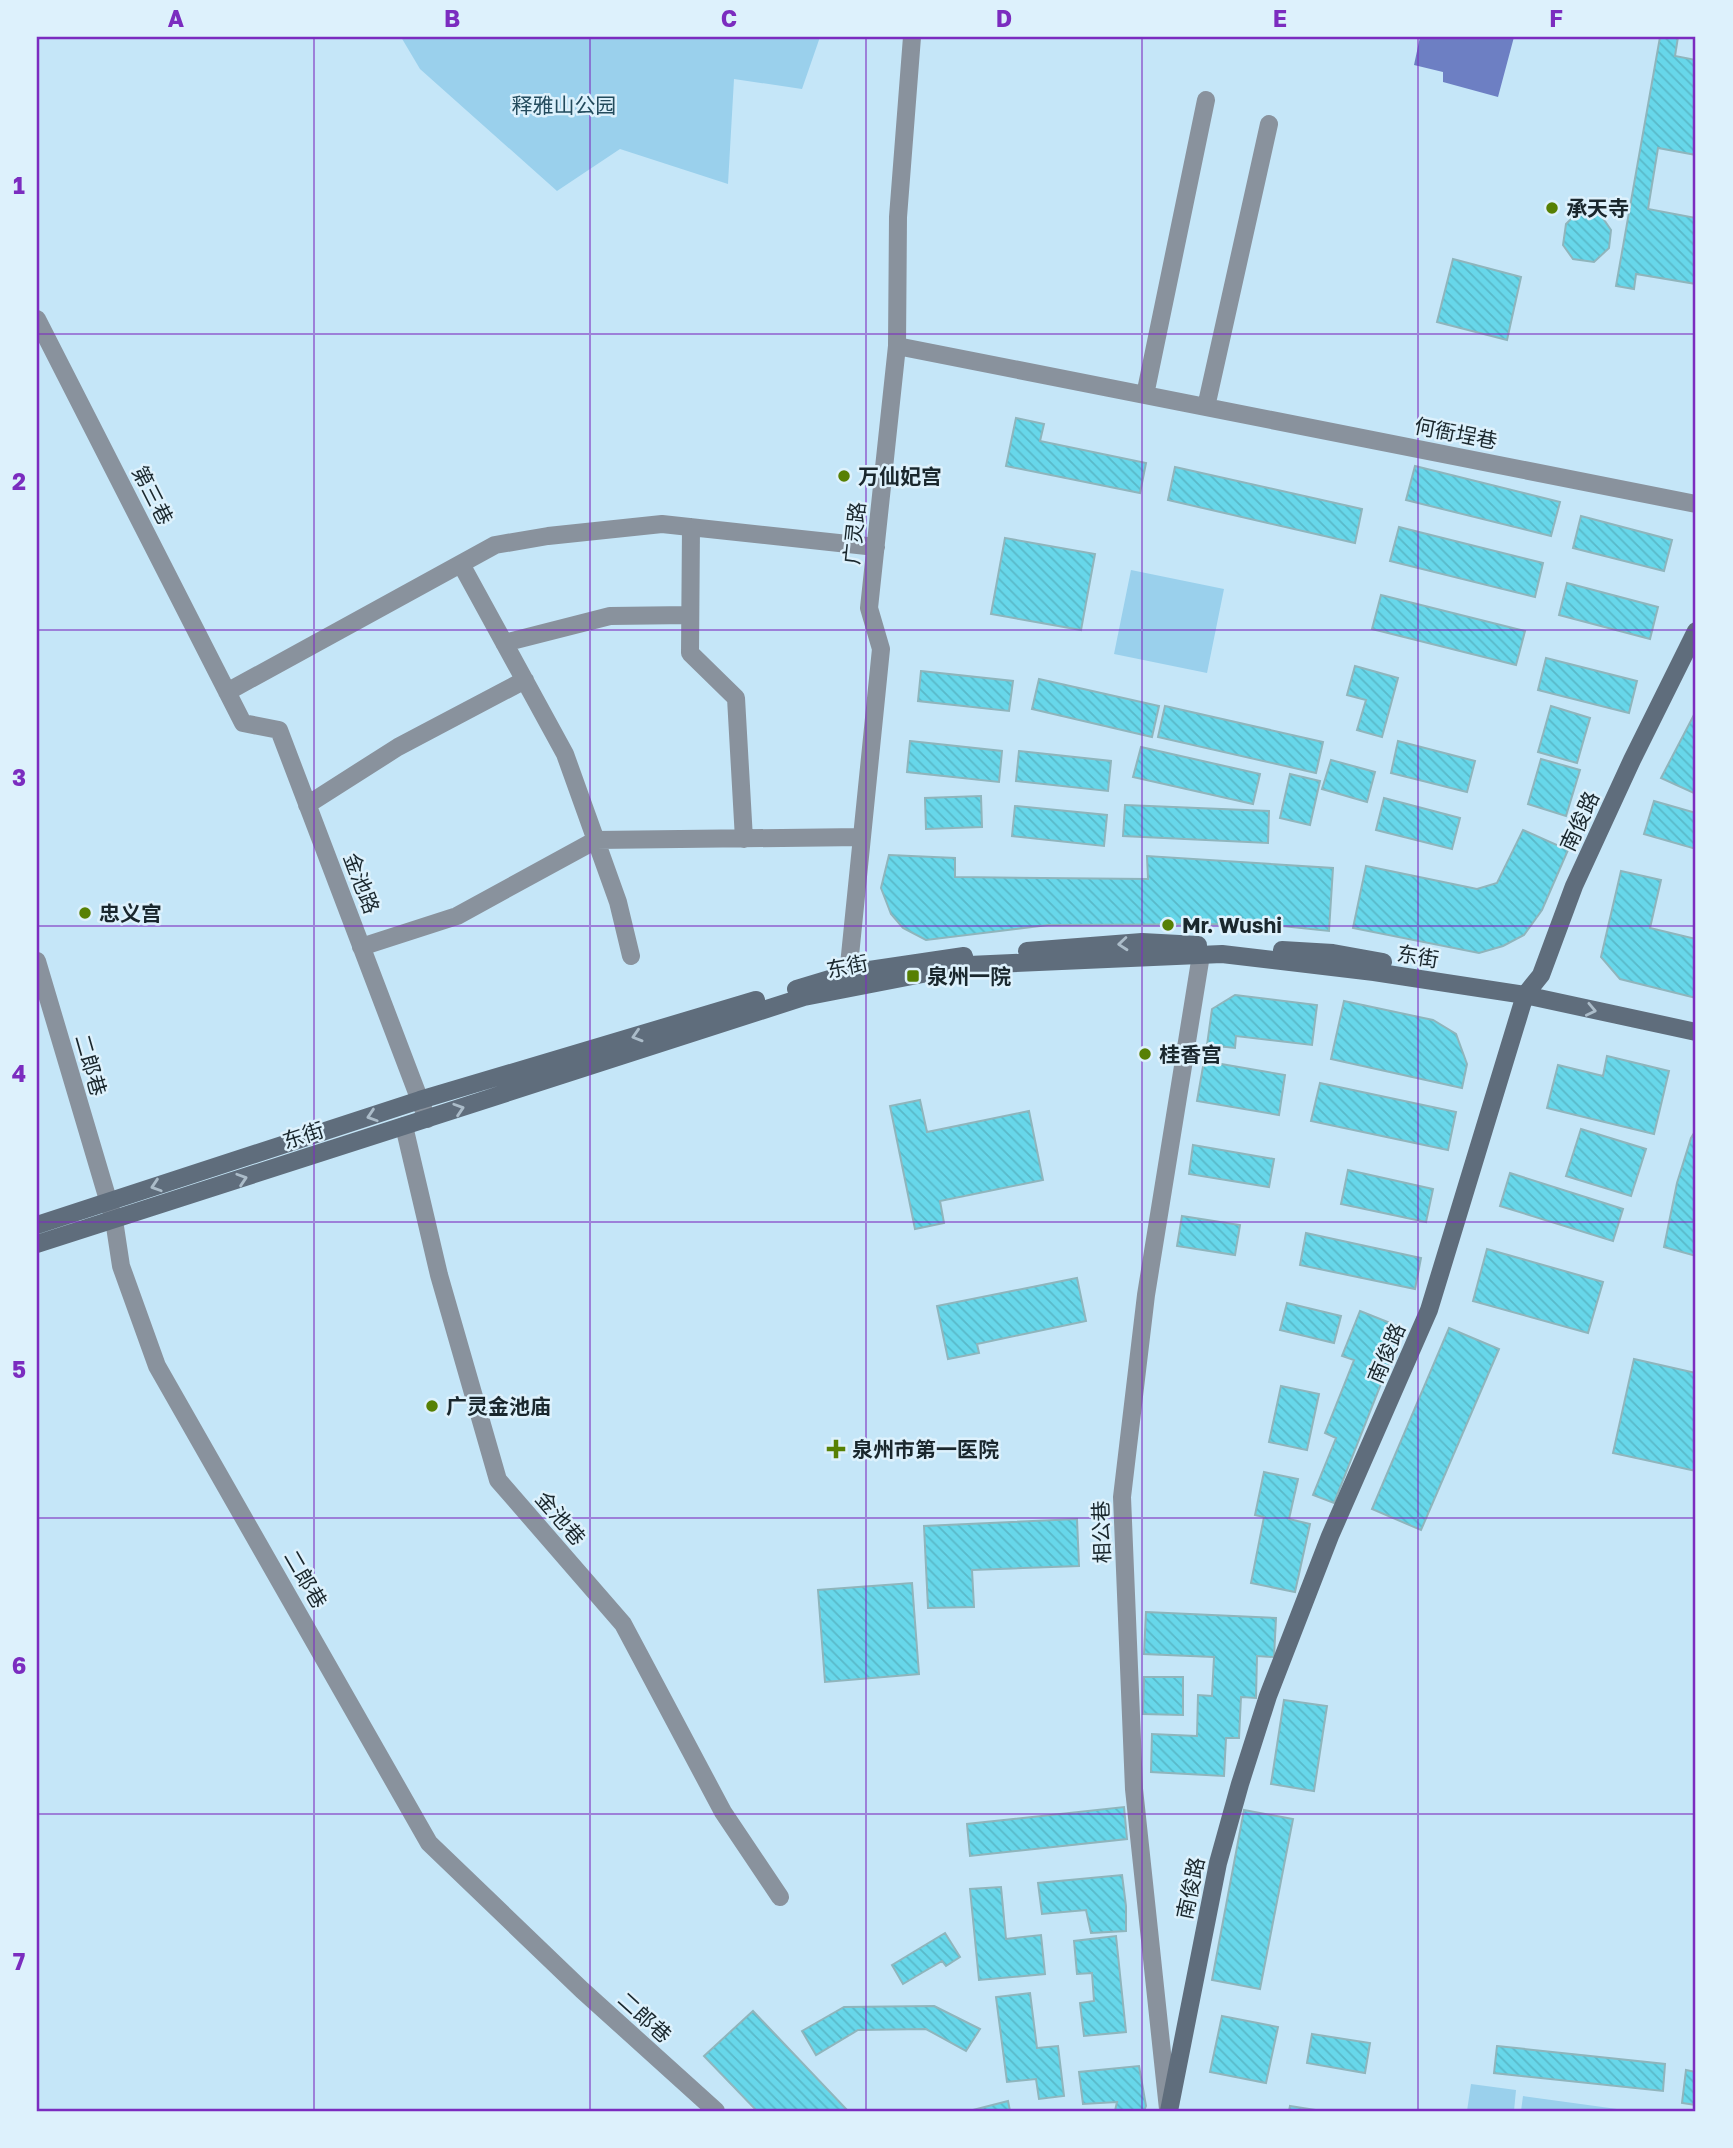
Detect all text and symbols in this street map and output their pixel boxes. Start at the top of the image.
text: A [168,4,185,32]
text: B [444,4,460,32]
text: C [721,4,737,32]
text: D [996,4,1012,32]
text: E [1273,4,1287,32]
text: F [1549,4,1563,32]
park label: 释雅山公园 [512,92,617,118]
text: 1 [13,171,25,199]
place label: 承天寺 [1566,195,1629,221]
marker: 承天寺 [1544,200,1560,216]
street label: 何衙埕巷 [1412,412,1500,454]
street label: 第三巷 [127,461,179,529]
place label: 万仙妃宫 [858,463,942,489]
text: 2 [12,467,26,495]
marker: 万仙妃宫 [836,468,852,484]
street label: 广灵路 [838,500,870,566]
text: 3 [12,763,26,791]
street label: 南俊路 [1554,787,1604,855]
street label: 金池路 [339,849,385,917]
place label: 忠义宫 [99,900,162,926]
marker: 忠义宫 [77,905,93,921]
place label: Mr. Wushi [1182,912,1282,938]
marker: Mr. Wushi [1160,917,1176,933]
one-way arrow [1117,936,1128,951]
street label: 东街 [1395,940,1441,972]
street label: 东街 [824,949,870,983]
place label: 泉州一院 [927,963,1011,989]
marker: 泉州一院 [905,968,921,984]
one-way arrow [1585,1001,1597,1016]
one-way arrow [631,1027,643,1042]
street label: 二郎巷 [70,1031,112,1099]
place label: 桂香宫 [1159,1041,1222,1067]
marker: 桂香宫 [1137,1046,1153,1062]
text: 4 [12,1059,26,1087]
one-way arrow [452,1103,464,1117]
one-way arrow [367,1108,379,1122]
street label: 东街 [279,1116,327,1154]
one-way arrow [236,1172,248,1187]
one-way arrow [150,1178,163,1192]
street label: 南俊路 [1362,1319,1410,1387]
text: 5 [12,1355,26,1383]
place label: 广灵金池庙 [446,1393,551,1419]
marker: 广灵金池庙 [424,1398,440,1414]
place label: 泉州市第一医院 [852,1436,999,1462]
marker: 泉州市第一医院 [826,1439,846,1459]
street label: 金池巷 [531,1486,591,1550]
street label: 相公巷 [1087,1500,1115,1564]
street label: 二郎巷 [279,1545,333,1613]
text: 6 [12,1651,26,1679]
street label: 南俊路 [1171,1854,1209,1922]
text: 7 [13,1947,25,1975]
street label: 二郎巷 [613,1986,677,2048]

